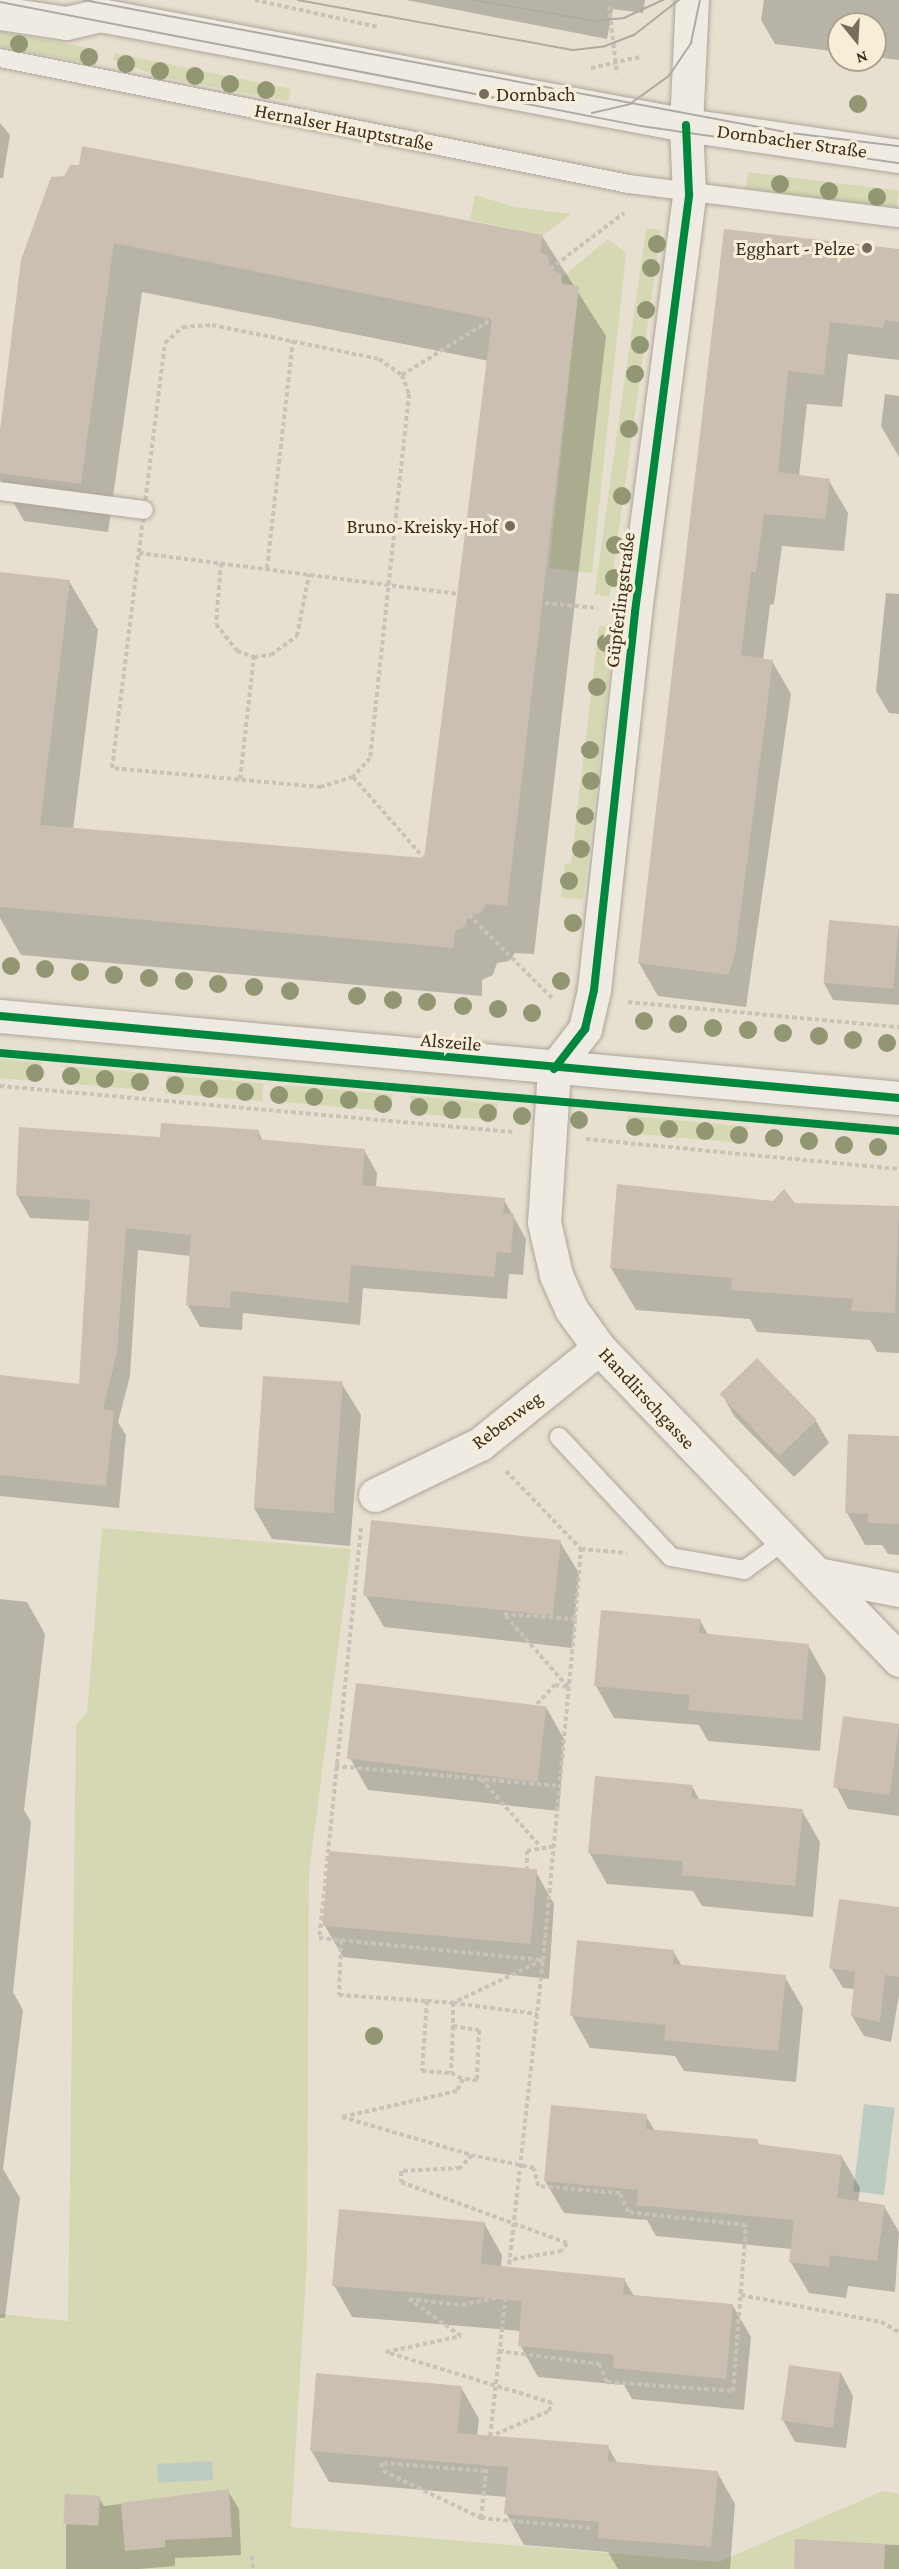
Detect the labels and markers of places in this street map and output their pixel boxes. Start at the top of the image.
place label: Dornbach [496,82,576,106]
marker: Dornbach [477,87,491,101]
place label: Egghart - Pelze [736,236,855,260]
marker: Egghart - Pelze [860,241,874,255]
place label: Bruno-Kreisky-Hof [347,514,498,538]
marker: Bruno-Kreisky-Hof [503,519,517,533]

